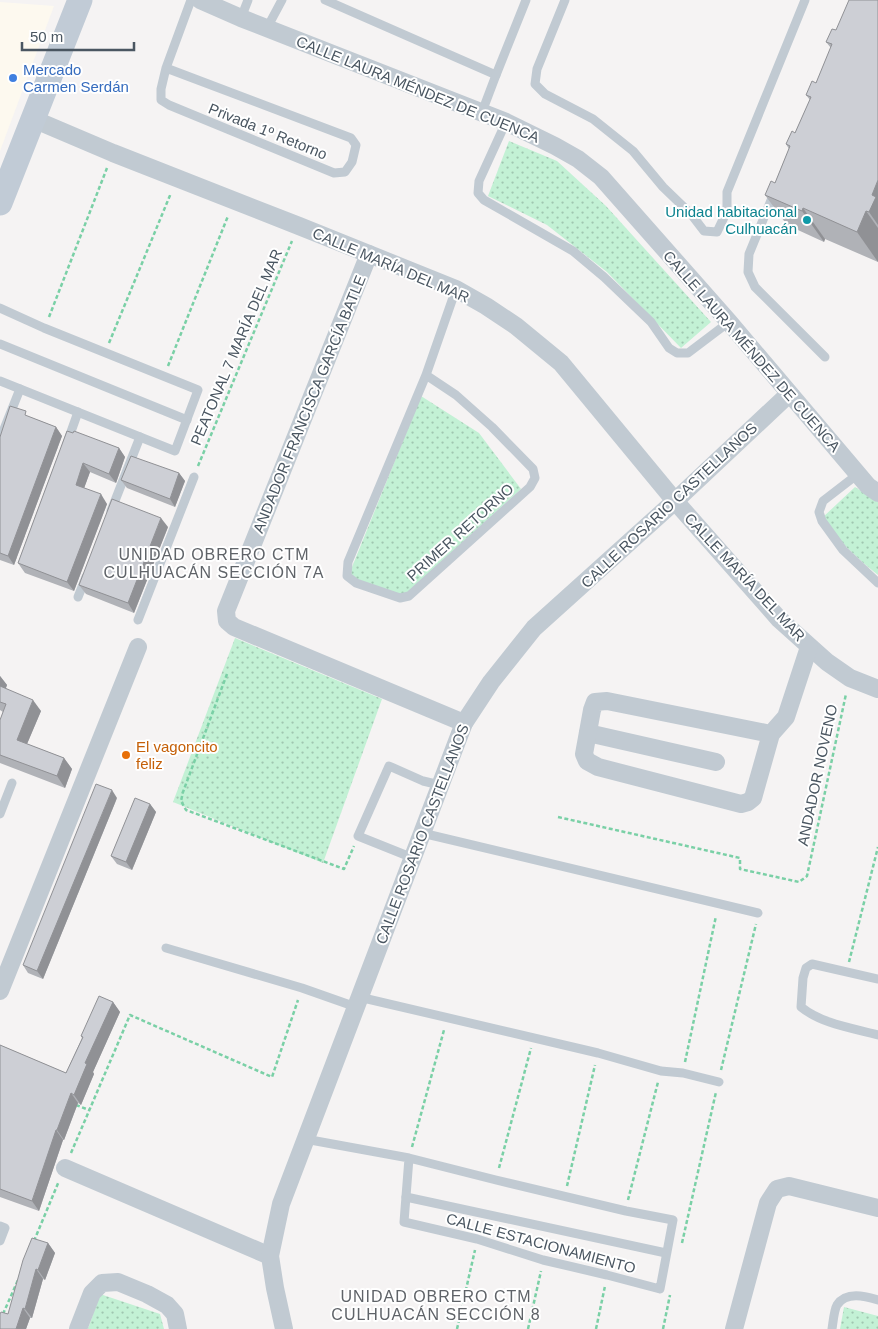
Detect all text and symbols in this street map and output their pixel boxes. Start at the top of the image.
scale bar [22,20,135,52]
text: 50 m [30,28,63,45]
street label: CALLE LAURA MÉNDEZ DE CUENCA [294,32,542,146]
place label: Mercado Carmen Serdán [23,61,129,95]
marker: Mercado Carmen Serdán [7,72,19,84]
street label: Privada 1º Retorno [206,99,330,163]
place label: Unidad habitacional Culhuacán [665,203,797,237]
marker: Unidad habitacional Culhuacán [801,214,813,226]
street label: CALLE MARÍA DEL MAR [310,224,472,306]
street label: PEATONAL 7 MARÍA DEL MAR [187,246,285,448]
street label: CALLE LAURA MÉNDEZ DE CUENCA [660,247,844,455]
street label: ANDADOR FRANCISCA GARCÍA BATLE [249,273,369,535]
street label: CALLE ROSARIO CASTELLANOS [578,419,760,591]
street label: PRIMER RETORNO [403,480,517,584]
street label: CALLE MARÍA DEL MAR [681,510,809,645]
district label: UNIDAD OBRERO CTM CULHUACÁN SECCIÓN 7A [104,546,324,581]
street label: ANDADOR NOVENO [794,703,840,847]
street label: CALLE ROSARIO CASTELLANOS [372,722,472,946]
place label: El vagoncito feliz [136,738,218,772]
marker: El vagoncito feliz [120,749,132,761]
street label: CALLE ESTACIONAMIENTO [444,1210,638,1276]
district label: UNIDAD OBRERO CTM CULHUACÁN SECCIÓN 8 [331,1288,541,1323]

